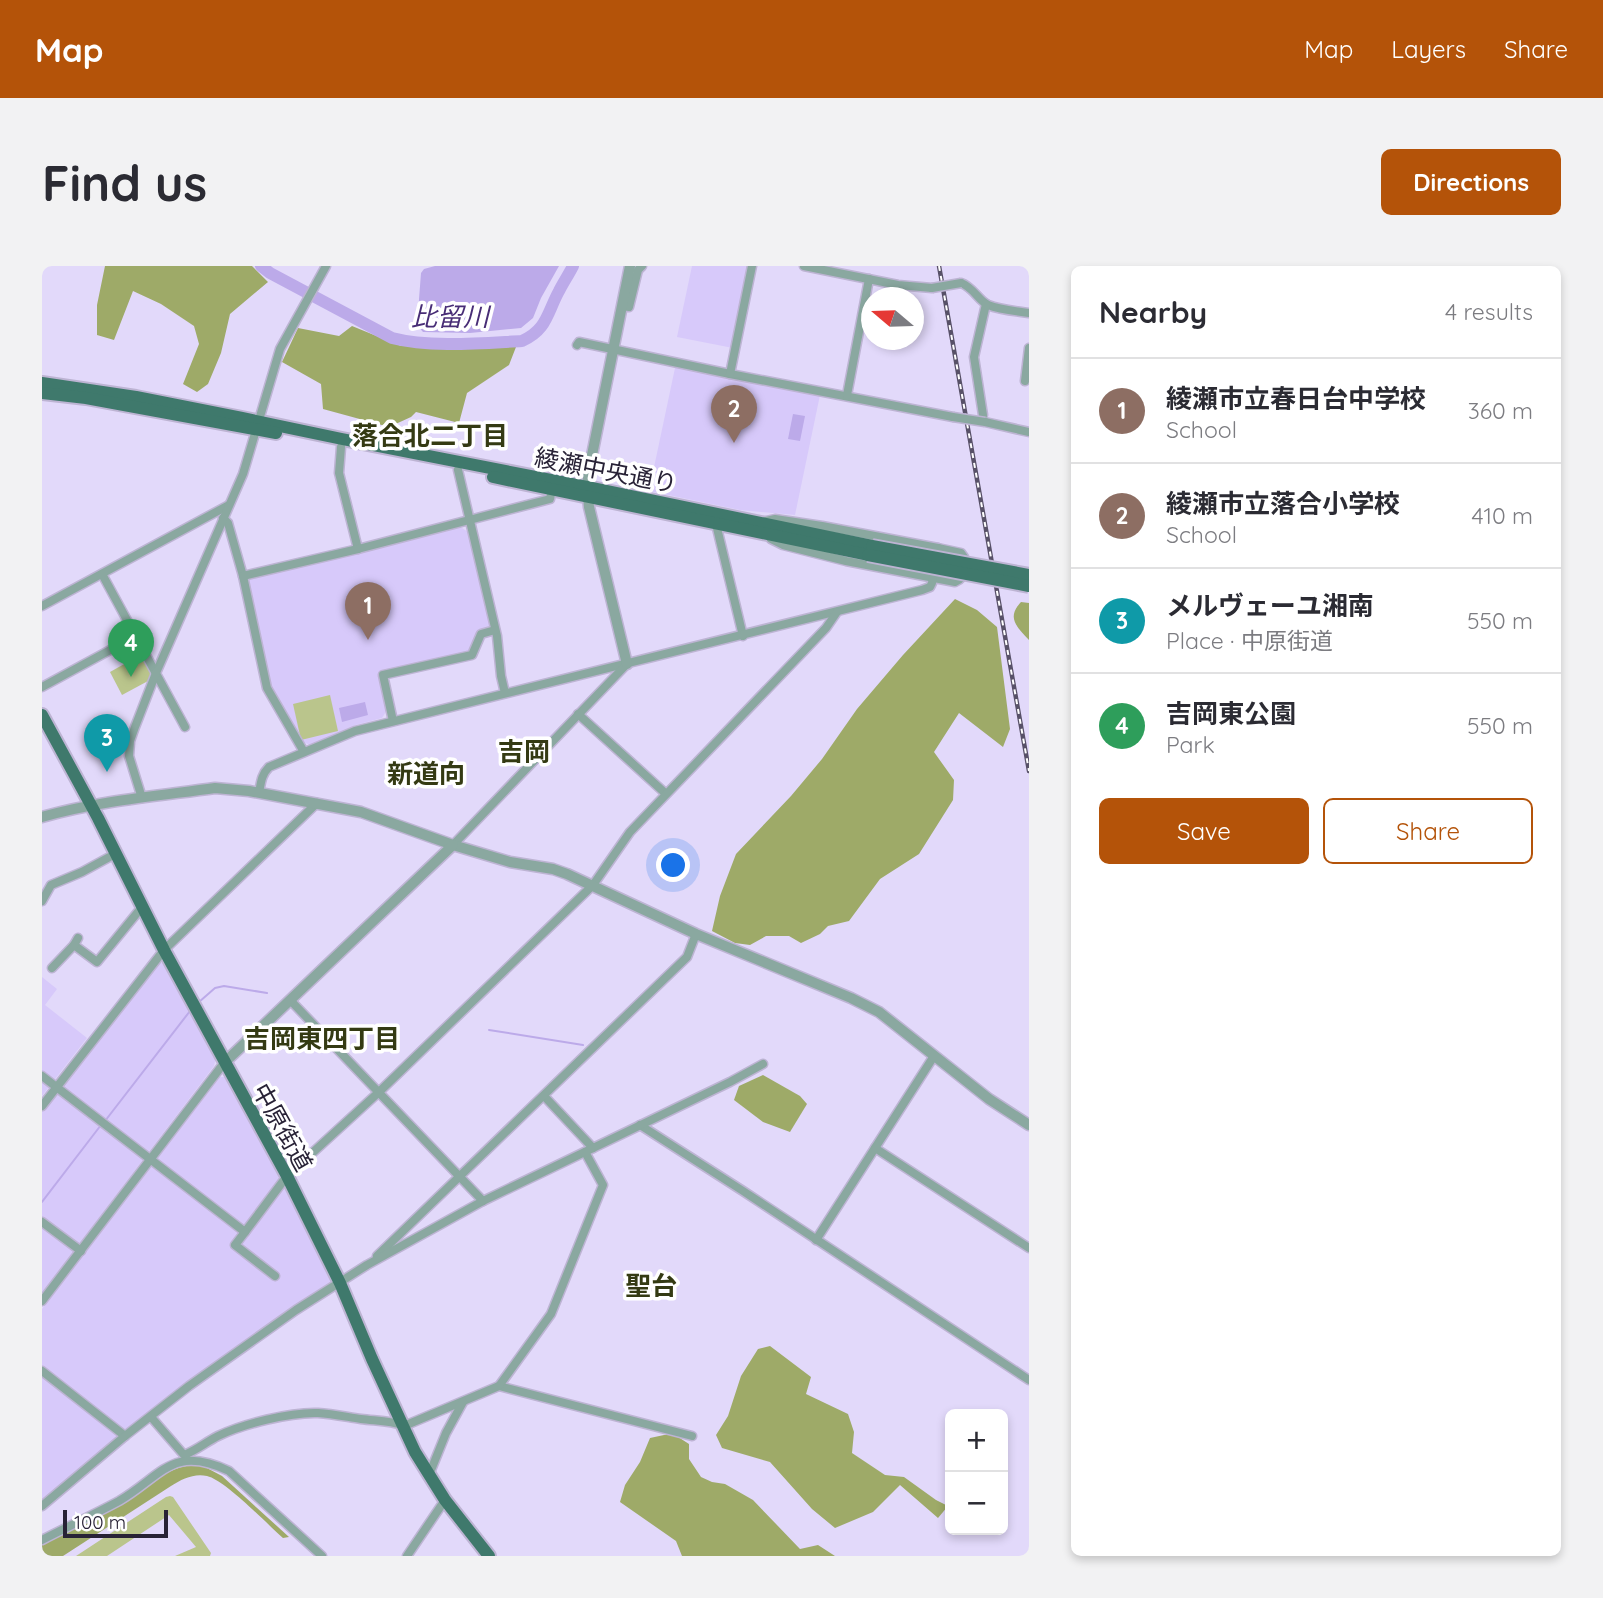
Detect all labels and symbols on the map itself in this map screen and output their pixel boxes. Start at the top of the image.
north arrow [861,287,924,350]
water label: 比留川 [411,300,492,333]
pin: 2 [711,385,757,443]
district label: 落合北二丁目 [352,419,508,452]
street label: 綾瀬中央通り [532,442,680,498]
pin: 1 [345,582,391,640]
pin: 4 [108,619,154,677]
pin: 3 [84,714,130,772]
district label: 吉岡 [498,735,550,768]
district label: 新道向 [387,757,465,790]
your location [656,848,690,882]
district label: 吉岡東四丁目 [244,1022,400,1055]
street label: 中原街道 [247,1078,319,1176]
district label: 聖台 [625,1269,677,1302]
scale bar [63,1507,168,1539]

